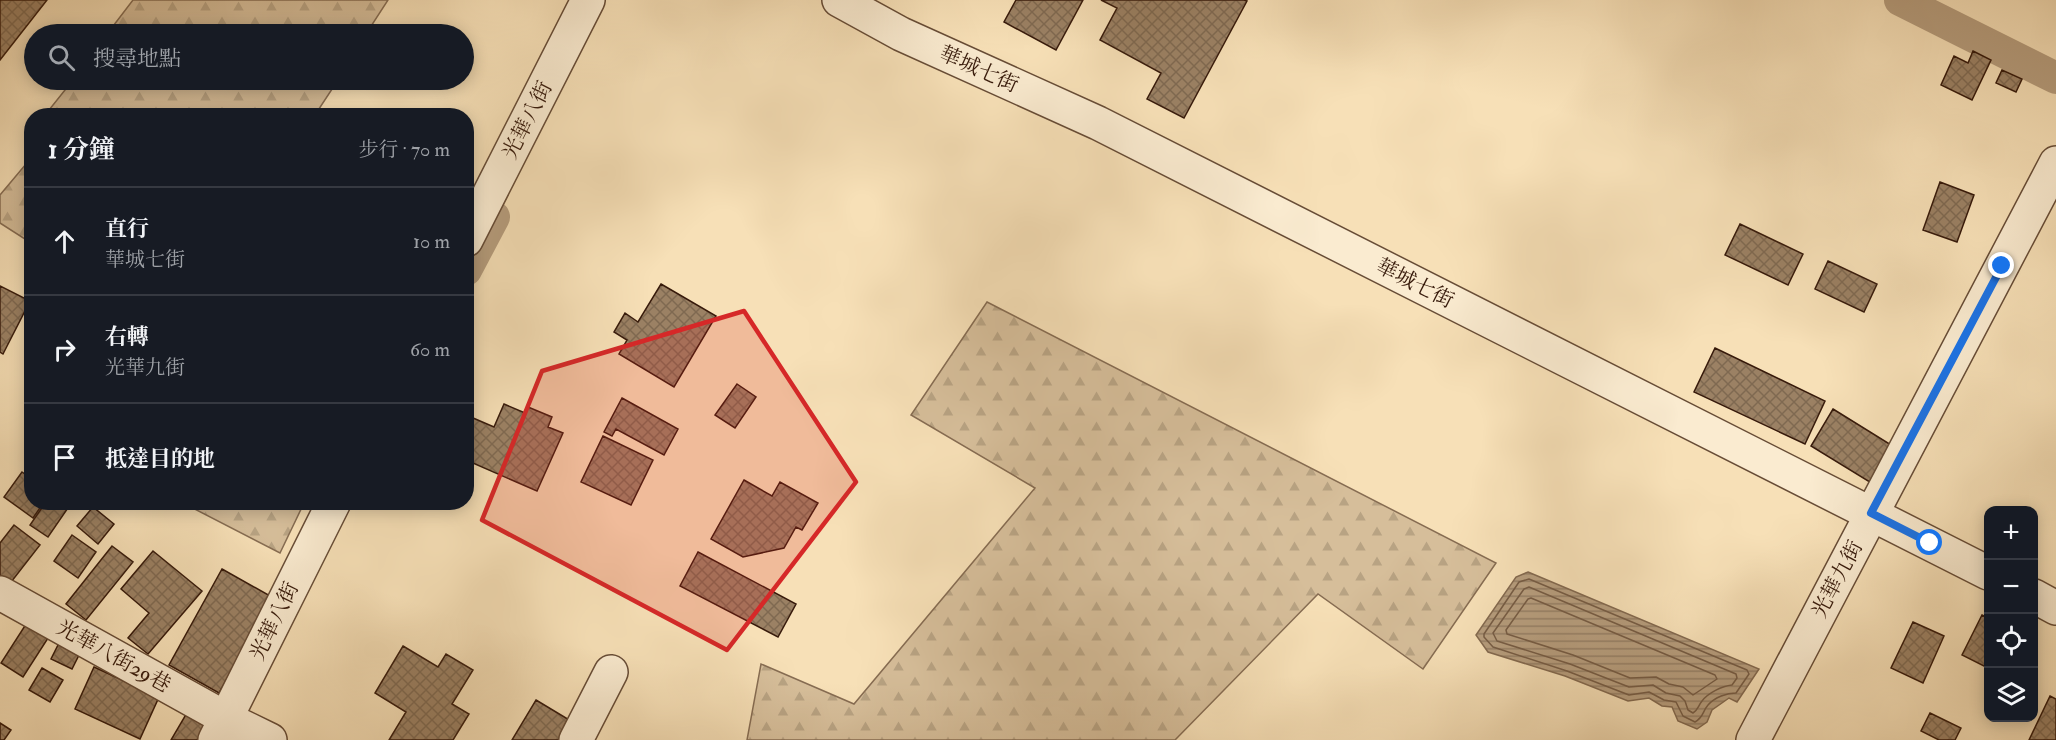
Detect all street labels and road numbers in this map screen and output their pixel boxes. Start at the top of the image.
street label: 華城七街 [935,40,1023,99]
street label: 光華八街 [496,77,559,164]
street label: 華城七街 [1371,252,1458,315]
street label: 光華九街 [1806,536,1869,623]
street label: 光華八街 [244,578,305,665]
street label: 光華八街29巷 [52,614,176,699]

